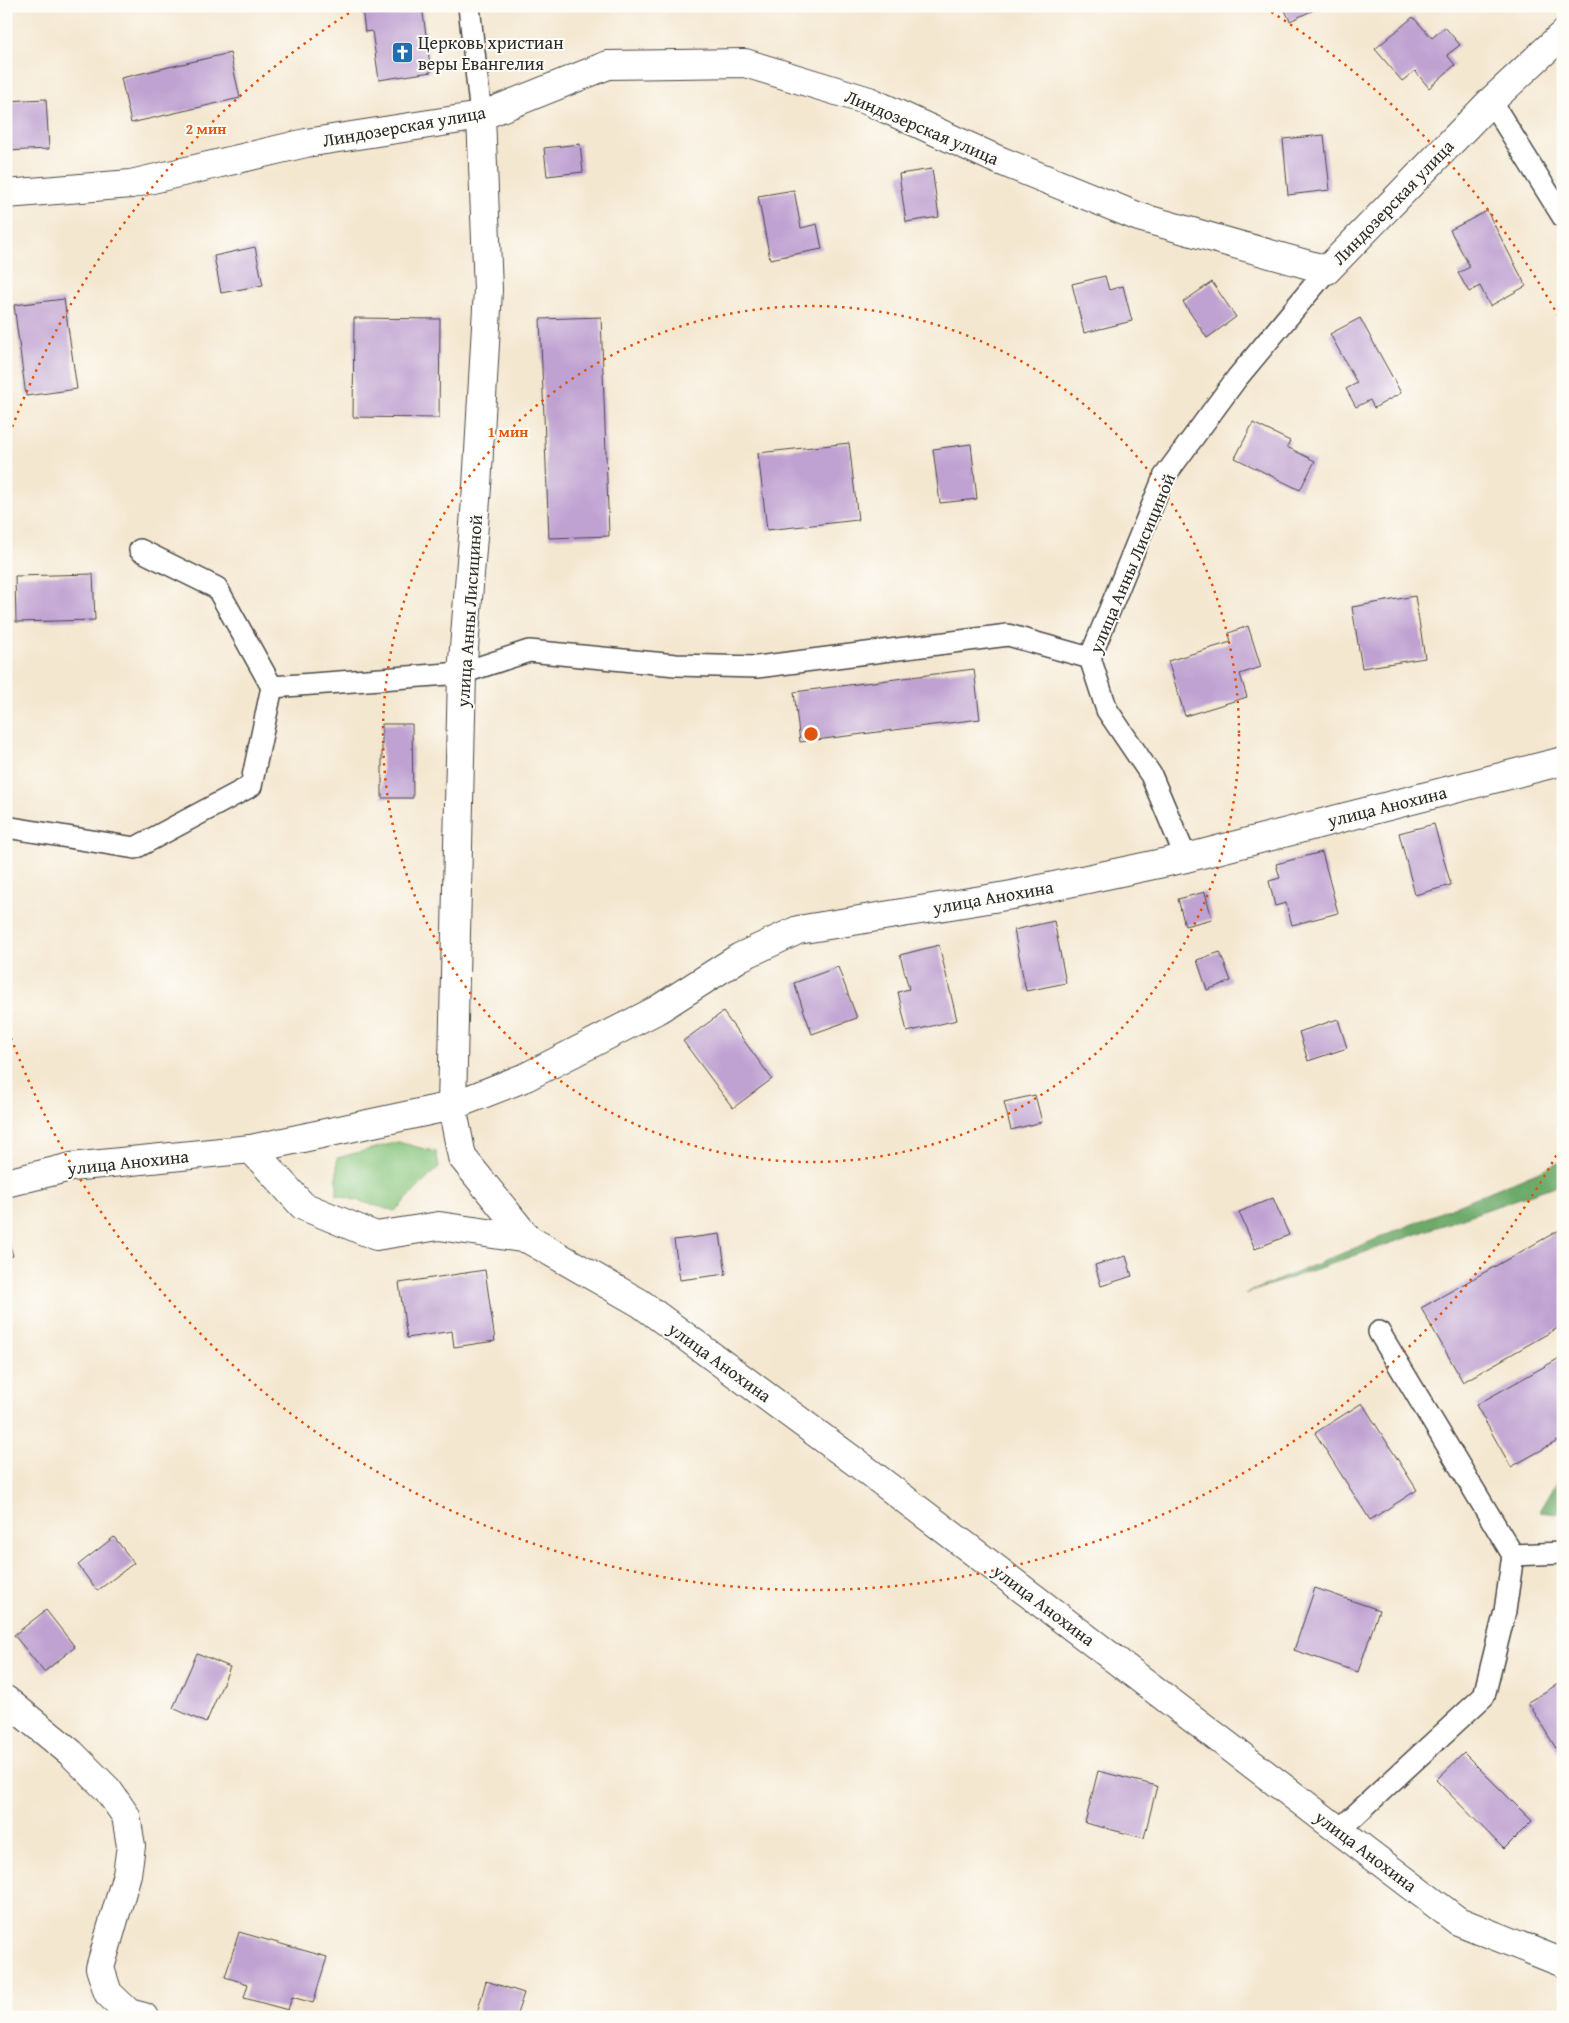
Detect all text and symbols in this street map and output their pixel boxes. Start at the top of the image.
place label: Церковь христиан веры Евангелия [418,29,564,77]
church icon: Церковь христиан веры Евангелия [390,40,414,64]
street label: Линдозерская улица [841,82,1004,172]
street label: Линдозерская улица [320,98,488,154]
text: 2 мин [186,118,227,139]
street label: Линдозерская улица [1326,133,1460,271]
text: 1 мин [488,421,529,442]
street label: улица Анны Лисициной [1081,469,1182,658]
street label: улица Анны Лисициной [449,513,489,709]
centre of rings [802,725,820,743]
street label: улица Анохина [1324,778,1450,834]
street label: улица Анохина [930,873,1056,921]
street label: улица Анохина [65,1142,190,1182]
street label: улица Анохина [662,1315,778,1409]
street label: улица Анохина [986,1557,1101,1653]
street label: улица Анохина [1308,1803,1423,1899]

